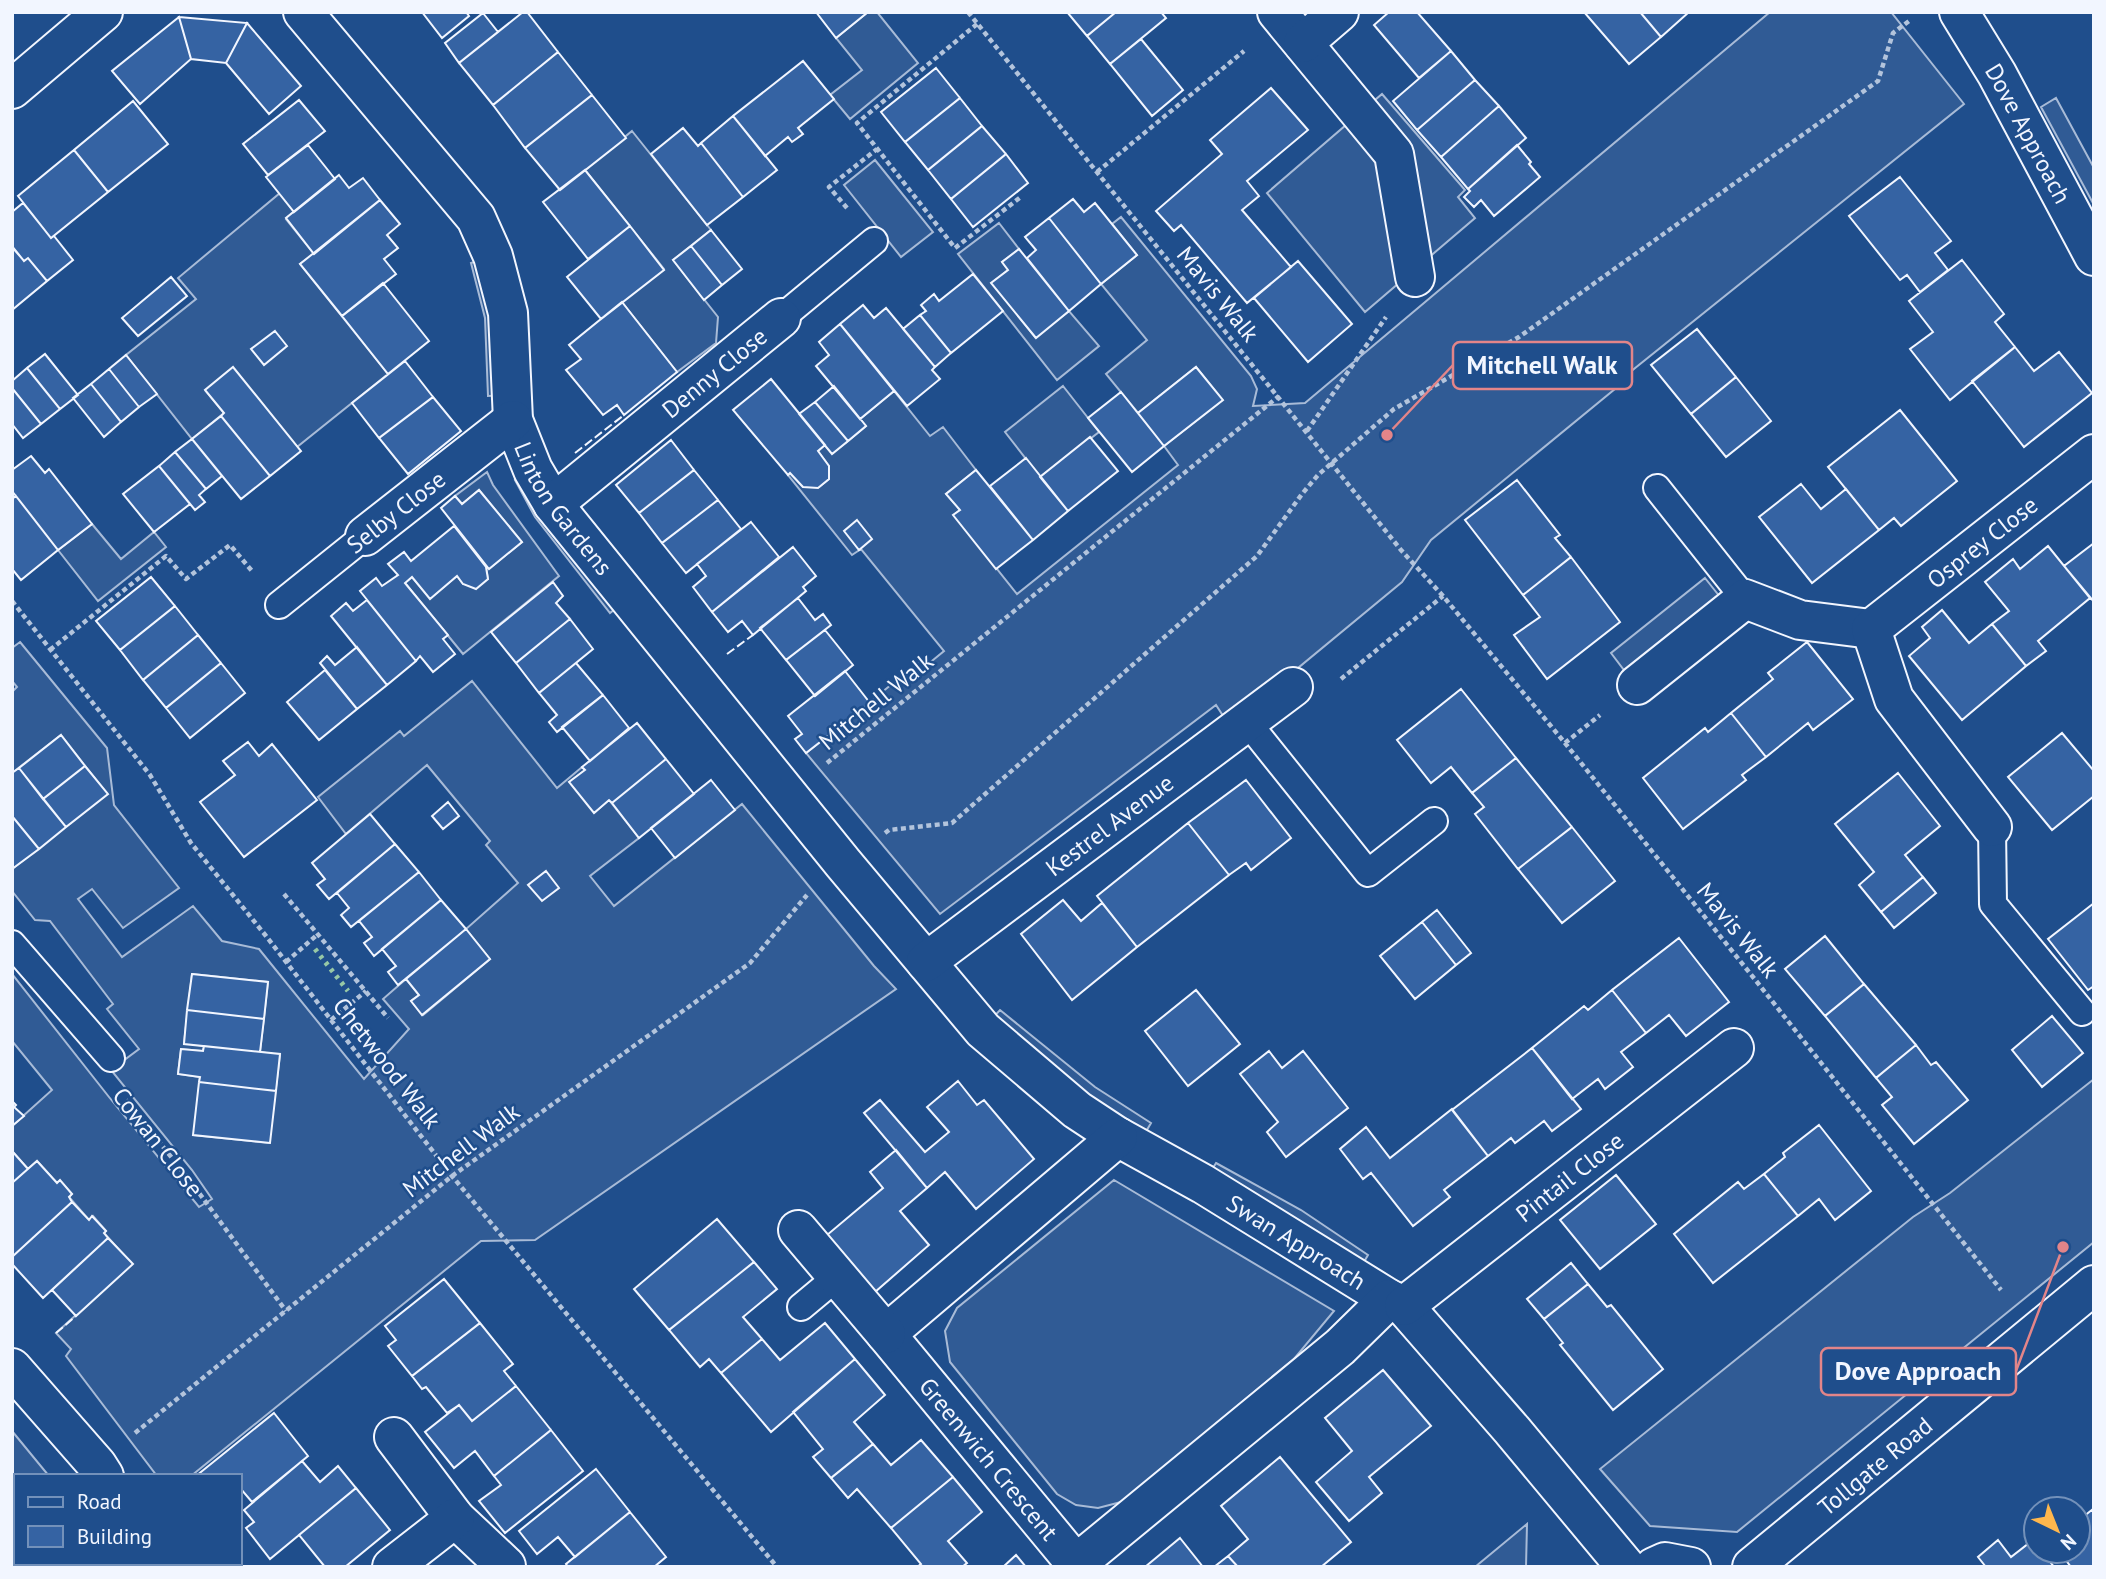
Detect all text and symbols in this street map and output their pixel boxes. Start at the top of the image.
street label: Dove Approach [1979,57,2079,209]
street label: Mavis Walk [1170,240,1266,349]
street label: Denny Close [655,320,773,425]
callout: Mitchell Walk [1453,342,1632,389]
text: Mitchell Walk [1466,348,1618,381]
street label: Linton Gardens [508,437,620,581]
street label: Selby Close [340,464,452,560]
street label: Osprey Close [1921,489,2044,595]
street label: Mitchell Walk [812,645,940,757]
street label: Kestrel Avenue [1039,767,1179,883]
street label: Mavis Walk [1690,876,1786,985]
street label: Chetwood Walk [326,991,448,1135]
street label: Cowan Close [106,1081,210,1203]
street label: Mitchell Walk [396,1096,526,1204]
street label: Pintail Close [1509,1125,1630,1229]
street label: Swan Approach [1221,1187,1372,1297]
callout: Dove Approach [1821,1348,2016,1395]
text: Dove Approach [1835,1354,2001,1387]
street label: Greenwich Crescent [913,1371,1065,1546]
street label: Tollgate Road [1811,1410,1938,1522]
legend [14,1474,242,1565]
text: Road [77,1488,121,1515]
north arrow [2022,1495,2092,1565]
text: Building [77,1523,152,1550]
text: N [2056,1529,2081,1555]

